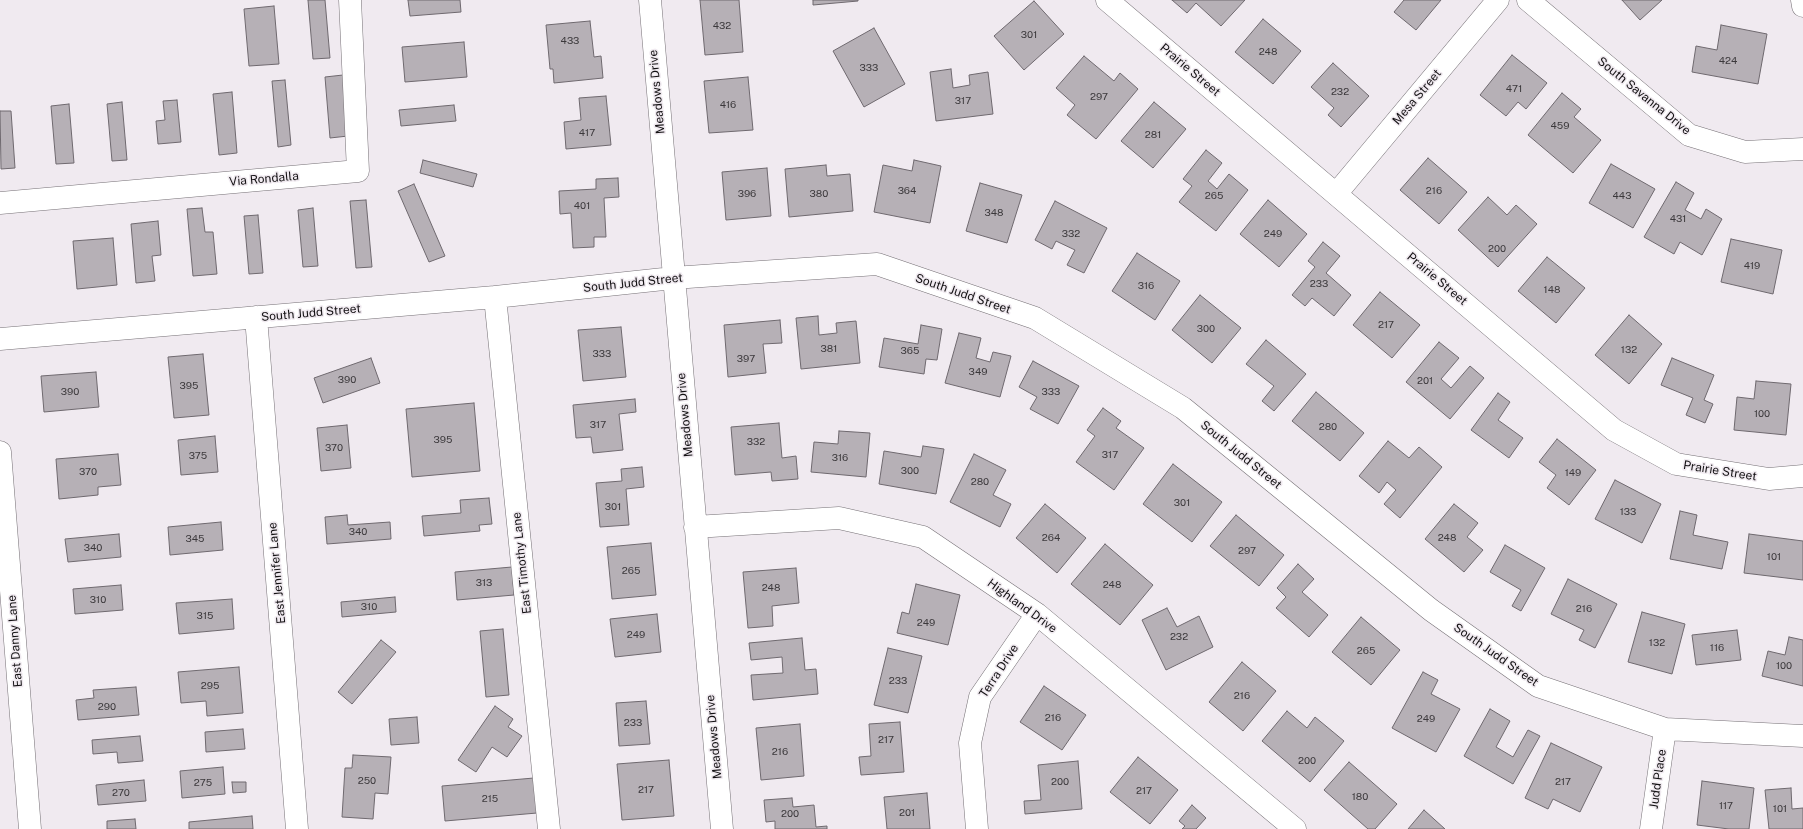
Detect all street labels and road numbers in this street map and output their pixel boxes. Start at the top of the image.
street label: Prairie Street [1157,41,1223,99]
street label: Meadows Drive [646,49,668,135]
street label: South Savanna Drive [1595,54,1693,138]
street label: Mesa Street [1390,66,1444,128]
street label: Via Rondalla [229,169,299,189]
street label: Prairie Street [1404,250,1470,308]
street label: South Judd Street [582,271,684,295]
street label: South Judd Street [913,271,1013,317]
street label: South Judd Street [260,301,362,325]
street label: Meadows Drive [674,372,696,458]
street label: South Judd Street [1198,418,1284,492]
street label: Prairie Street [1682,458,1758,484]
street label: East Timothy Lane [509,511,535,615]
street label: East Jennifer Lane [265,522,289,624]
street label: Highland Drive [984,576,1060,636]
street label: East Danny Lane [5,594,25,688]
street label: South Judd Street [1451,620,1541,690]
street label: Terra Drive [976,642,1022,700]
street label: Meadows Drive [703,694,725,780]
street label: Judd Place [1647,748,1669,810]

